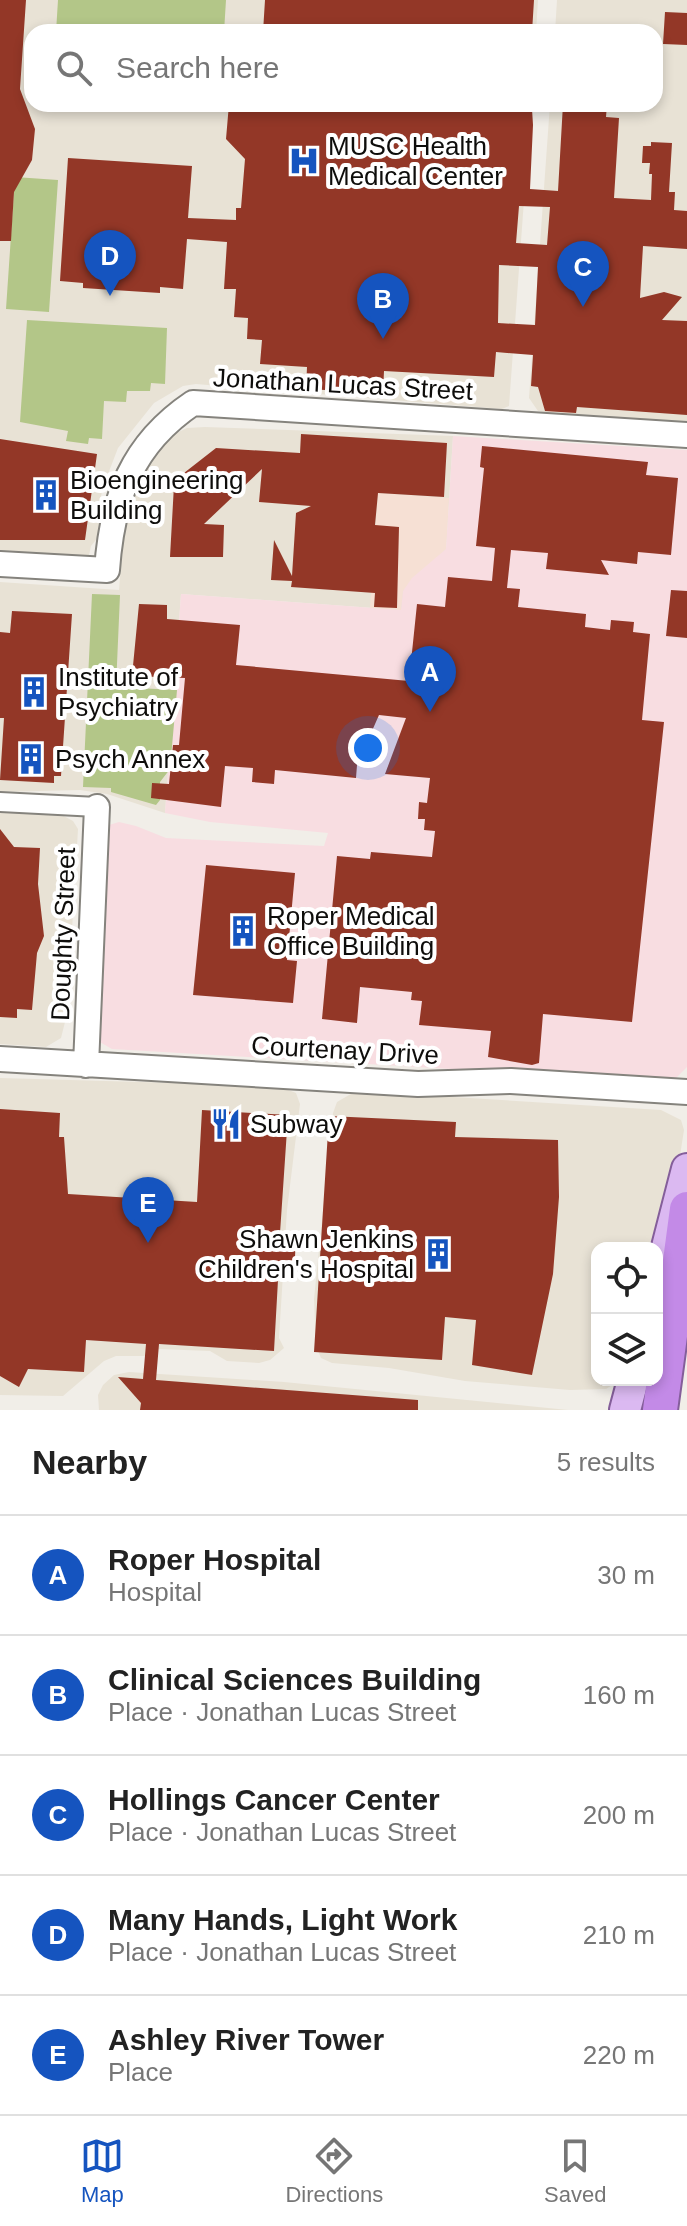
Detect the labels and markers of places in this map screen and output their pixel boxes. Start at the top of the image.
place label: MUSC Health Medical Center [328,131,503,191]
hospital icon: MUSC Health Medical Center [287,144,321,178]
pin: D [84,230,136,296]
pin: C [557,241,609,307]
pin: B [357,273,409,339]
place label: Bioengineering Building [70,465,243,525]
building icon: Bioengineering Building [29,478,63,512]
pin: A [404,646,456,712]
place label: Institute of Psychiatry [58,662,179,722]
building icon: Institute of Psychiatry [17,675,51,709]
building icon: Psych Annex [14,742,48,776]
place label: Psych Annex [55,744,205,774]
place label: Roper Medical Office Building [267,901,435,961]
building icon: Roper Medical Office Building [226,914,260,948]
restaurant icon: Subway [209,1107,243,1141]
place label: Subway [250,1109,343,1139]
pin: E [122,1177,174,1243]
place label: Shawn Jenkins Children's Hospital [198,1224,414,1284]
building icon: Shawn Jenkins Children's Hospital [421,1237,455,1271]

